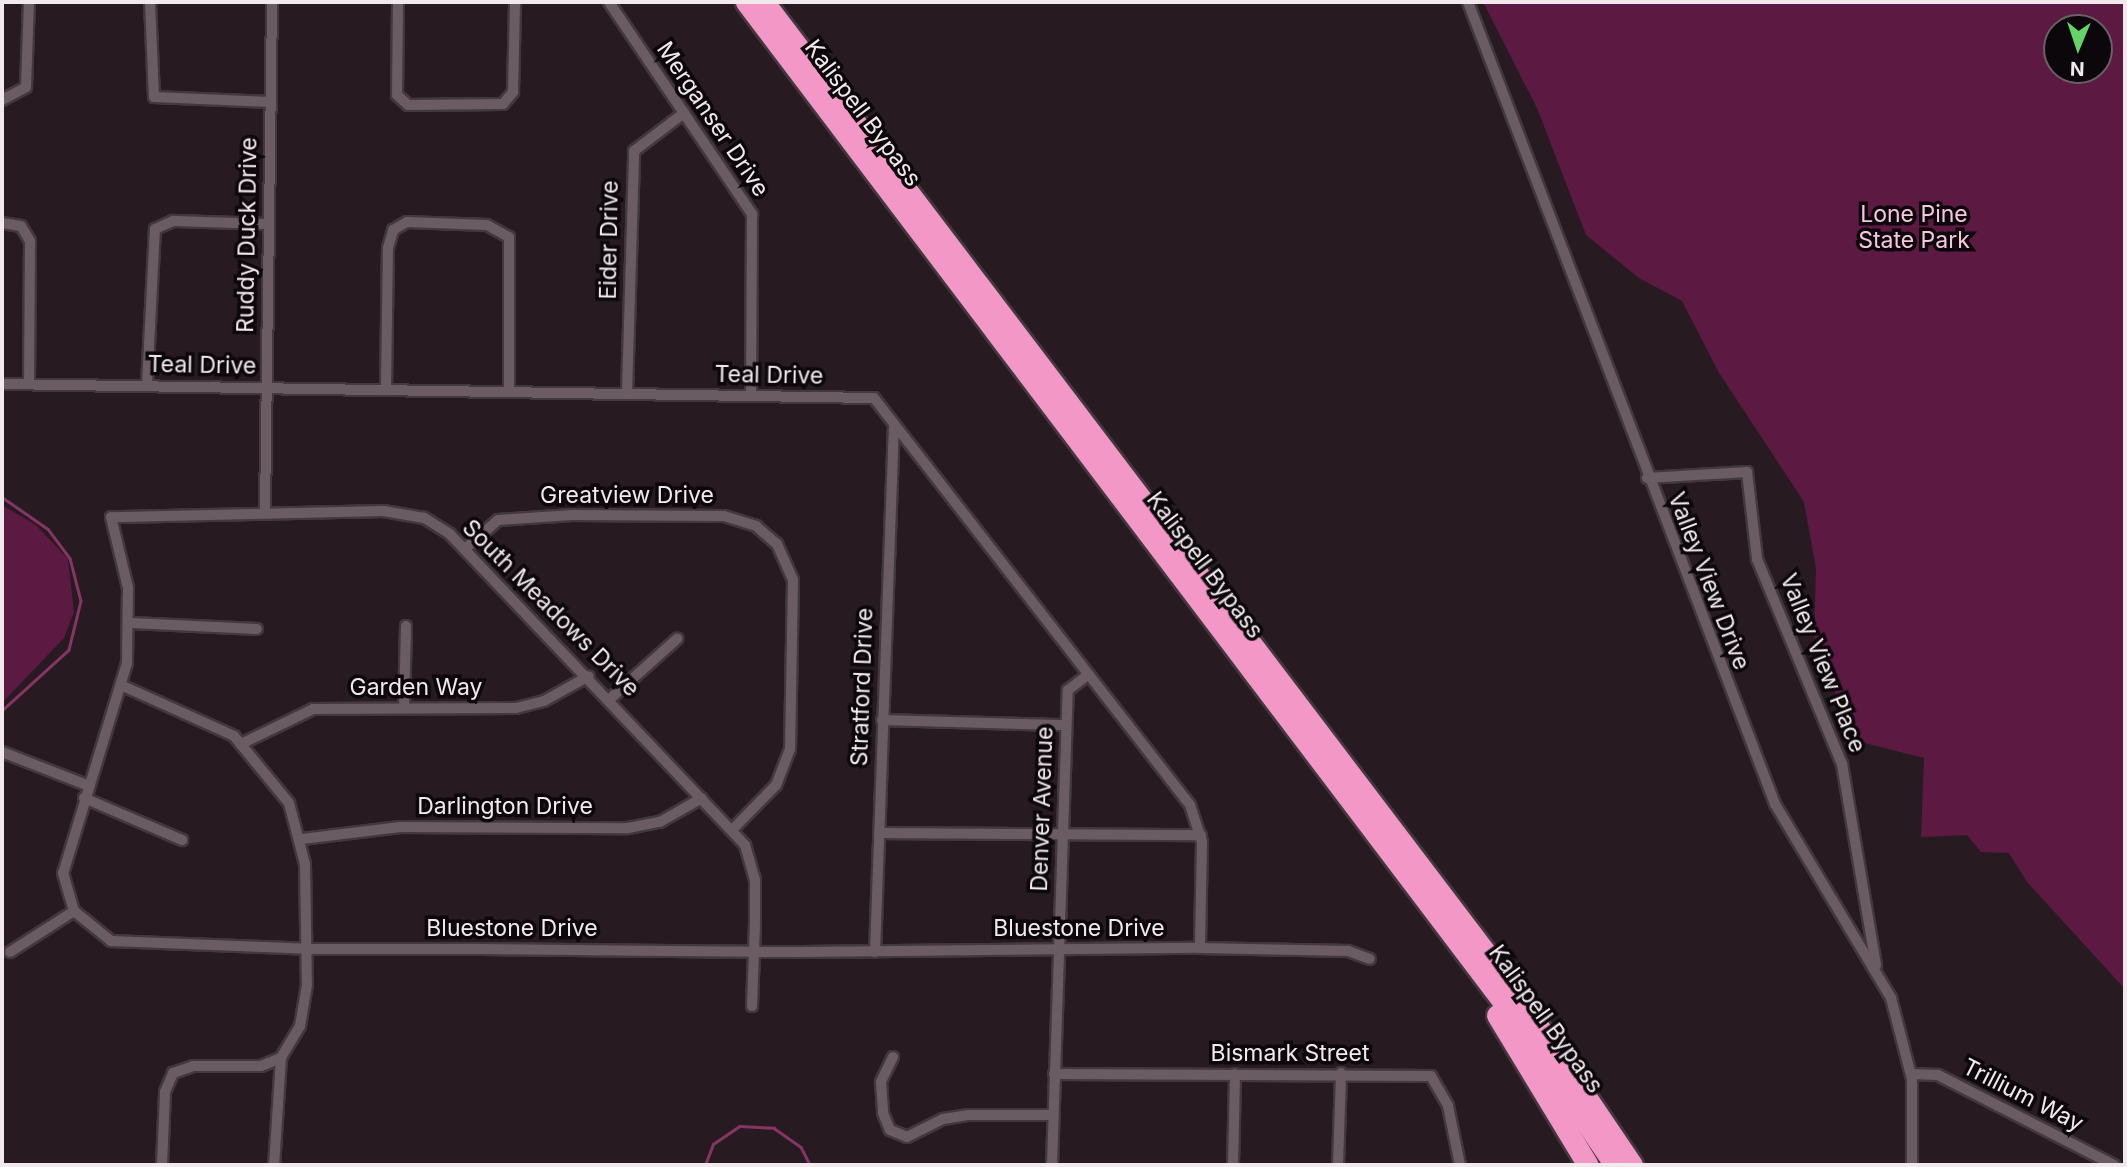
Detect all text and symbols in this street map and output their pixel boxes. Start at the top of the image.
north arrow [2043,14,2113,84]
street label: Kalispell Bypass [799,34,927,192]
street label: Merganser Drive [651,36,775,202]
text: N [2070,57,2085,80]
street label: Ruddy Duck Drive [231,137,263,333]
street label: Eider Drive [594,180,624,300]
park label: Lone Pine State Park [1858,200,1970,254]
street label: Teal Drive [147,350,257,380]
street label: Teal Drive [714,360,824,390]
street label: Greatview Drive [540,481,714,509]
street label: Kalispell Bypass [1141,486,1269,644]
street label: Valley View Drive [1662,488,1756,674]
street label: South Meadows Drive [457,514,645,702]
street label: Valley View Place [1775,569,1871,757]
street label: Stratford Drive [845,607,879,767]
street label: Garden Way [350,673,482,701]
street label: Denver Avenue [1025,726,1059,892]
street label: Darlington Drive [417,792,593,820]
street label: Bluestone Drive [426,914,598,942]
street label: Bluestone Drive [993,914,1165,942]
street label: Kalispell Bypass [1483,940,1609,1098]
street label: Bismark Street [1211,1039,1369,1067]
street label: Trillium Way [1958,1053,2088,1137]

